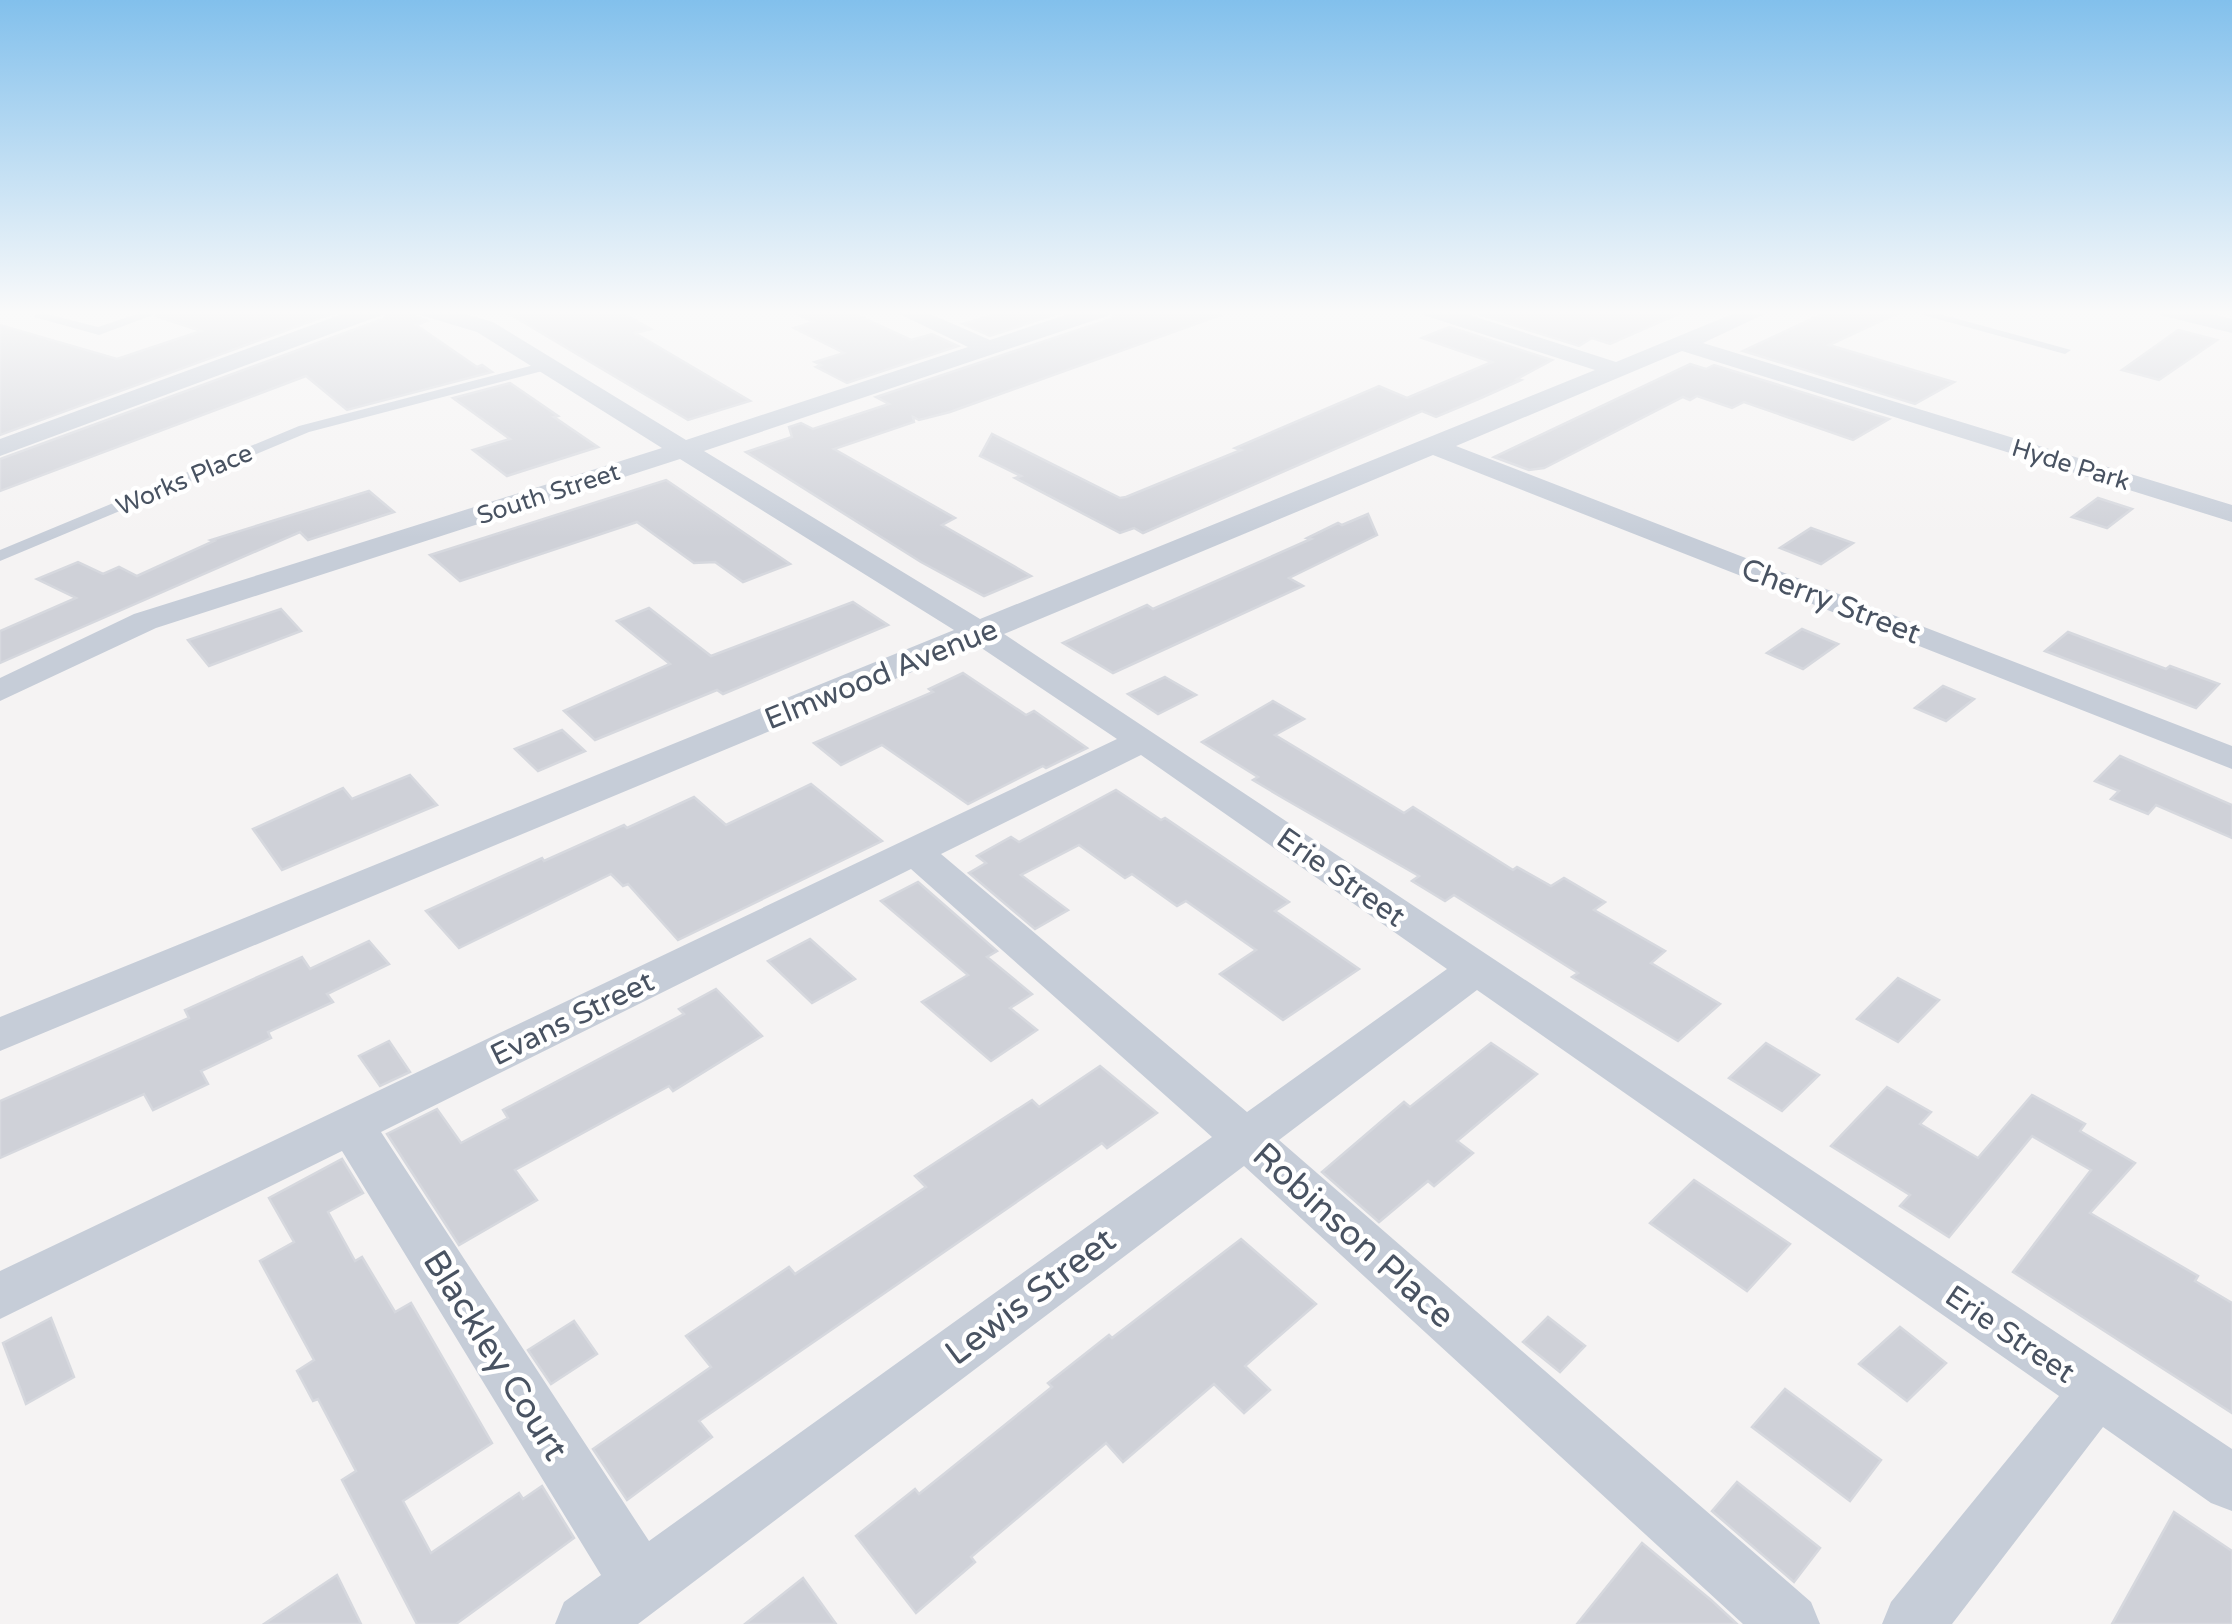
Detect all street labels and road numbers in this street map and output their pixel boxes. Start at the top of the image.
street label: Hyde Park [2008,433,2133,497]
street label: Works Place [112,438,257,522]
street label: South Street [473,457,624,531]
street label: Cherry Street [1736,550,1926,653]
street label: Elmwood Avenue [759,611,1003,738]
street label: Erie Street [1269,820,1412,935]
street label: Evans Street [484,963,660,1074]
street label: Robinson Place [1244,1134,1463,1337]
street label: Lewis Street [937,1219,1124,1374]
street label: Blackley Court [414,1243,576,1468]
street label: Erie Street [1938,1278,2082,1391]

